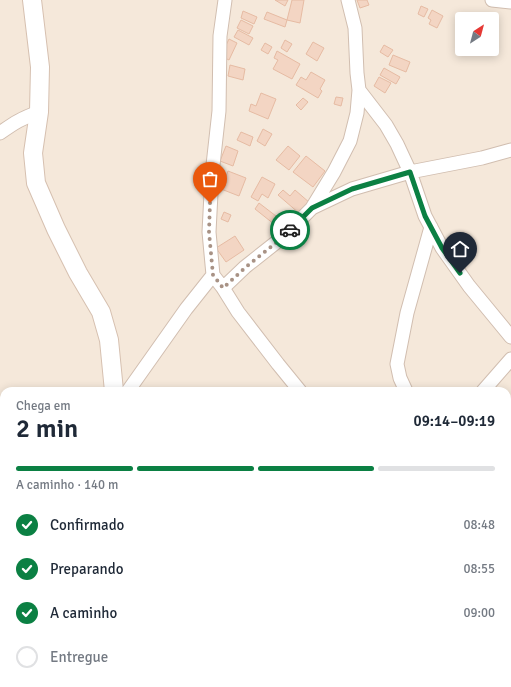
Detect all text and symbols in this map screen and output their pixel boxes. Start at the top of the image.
north arrow [455,12,499,56]
map controls [455,12,499,56]
pin [193,162,227,203]
icon: bag [199,168,221,190]
courier [270,210,310,250]
icon: car [279,219,301,241]
pin [443,232,477,273]
icon: home [449,238,471,260]
text: Chega em [16,398,71,414]
text: 09:14–09:19 [414,412,495,430]
text: 2 min [16,413,78,445]
text: A caminho · 140 m [16,477,118,493]
icon: check [16,514,38,536]
text: Confirmado [50,516,124,534]
text: 08:48 [463,517,495,533]
icon: check [16,558,38,580]
text: Preparando [50,560,124,578]
text: 08:55 [463,561,495,577]
icon: check [16,602,38,624]
text: A caminho [50,604,117,622]
text: 09:00 [463,605,495,621]
text: Entregue [50,648,108,666]

